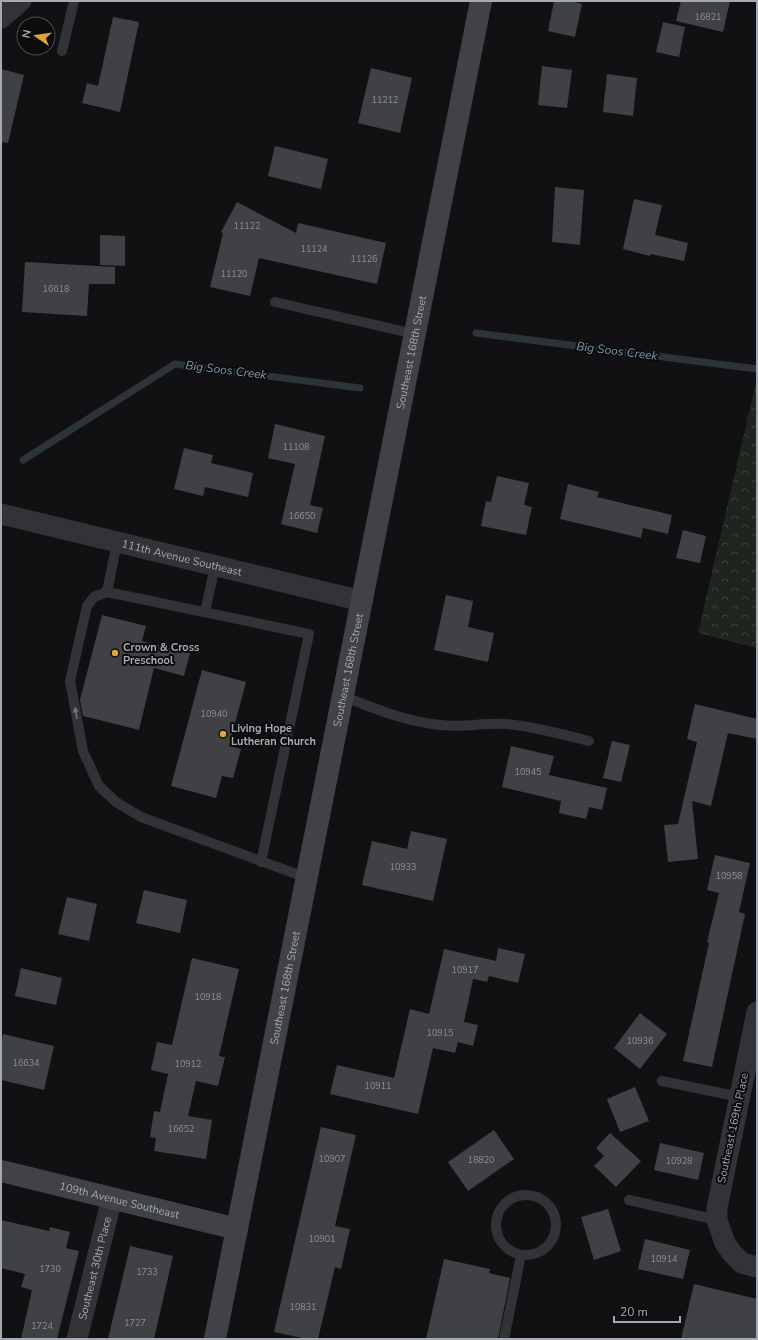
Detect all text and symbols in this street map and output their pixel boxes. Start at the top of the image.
house number: 16821 [694,11,722,23]
north arrow [16,16,56,56]
text: N [19,28,35,40]
house number: 11212 [371,94,399,106]
house number: 11122 [233,220,261,232]
house number: 11124 [300,243,328,255]
house number: 11126 [350,253,378,265]
house number: 11120 [220,268,248,280]
house number: 16618 [42,283,70,295]
street label: Southeast 168th Street [393,294,430,410]
water label: Big Soos Creek [576,338,659,364]
water label: Big Soos Creek [185,357,268,383]
house number: 11108 [282,441,310,453]
house number: 16650 [288,510,316,522]
street label: 111th Avenue Southeast [120,536,244,579]
street label: Southeast 168th Street [329,612,367,728]
place label: Crown & Cross Preschool [123,640,199,668]
marker: Crown & Cross Preschool [110,648,120,658]
one-way arrow [73,707,79,719]
house number: 10940 [200,708,228,720]
place label: Living Hope Lutheran Church [231,721,316,749]
marker: Living Hope Lutheran Church [218,729,228,739]
house number: 10945 [514,766,542,778]
house number: 10933 [389,861,417,873]
house number: 10958 [715,870,743,882]
street label: Southeast 168th Street [266,930,303,1046]
house number: 10917 [451,964,479,976]
house number: 10918 [194,991,222,1003]
house number: 10915 [426,1027,454,1039]
house number: 10936 [626,1035,654,1047]
house number: 16634 [12,1057,40,1069]
house number: 10912 [174,1058,202,1070]
street label: Southeast 169th Place [714,1071,752,1185]
house number: 10911 [364,1080,392,1092]
house number: 16652 [167,1123,195,1135]
house number: 10907 [318,1153,346,1165]
house number: 18820 [467,1154,495,1166]
house number: 10928 [665,1155,693,1167]
street label: 109th Avenue Southeast [58,1178,181,1222]
street label: Southeast 30th Place [75,1215,115,1321]
house number: 10901 [308,1233,336,1245]
house number: 10914 [650,1253,678,1265]
house number: 1730 [39,1263,61,1275]
house number: 1733 [136,1266,158,1278]
scale bar [614,1298,680,1324]
house number: 10831 [289,1301,317,1313]
text: 20 m [620,1304,648,1320]
house number: 1727 [124,1317,146,1329]
house number: 1724 [31,1320,53,1332]

